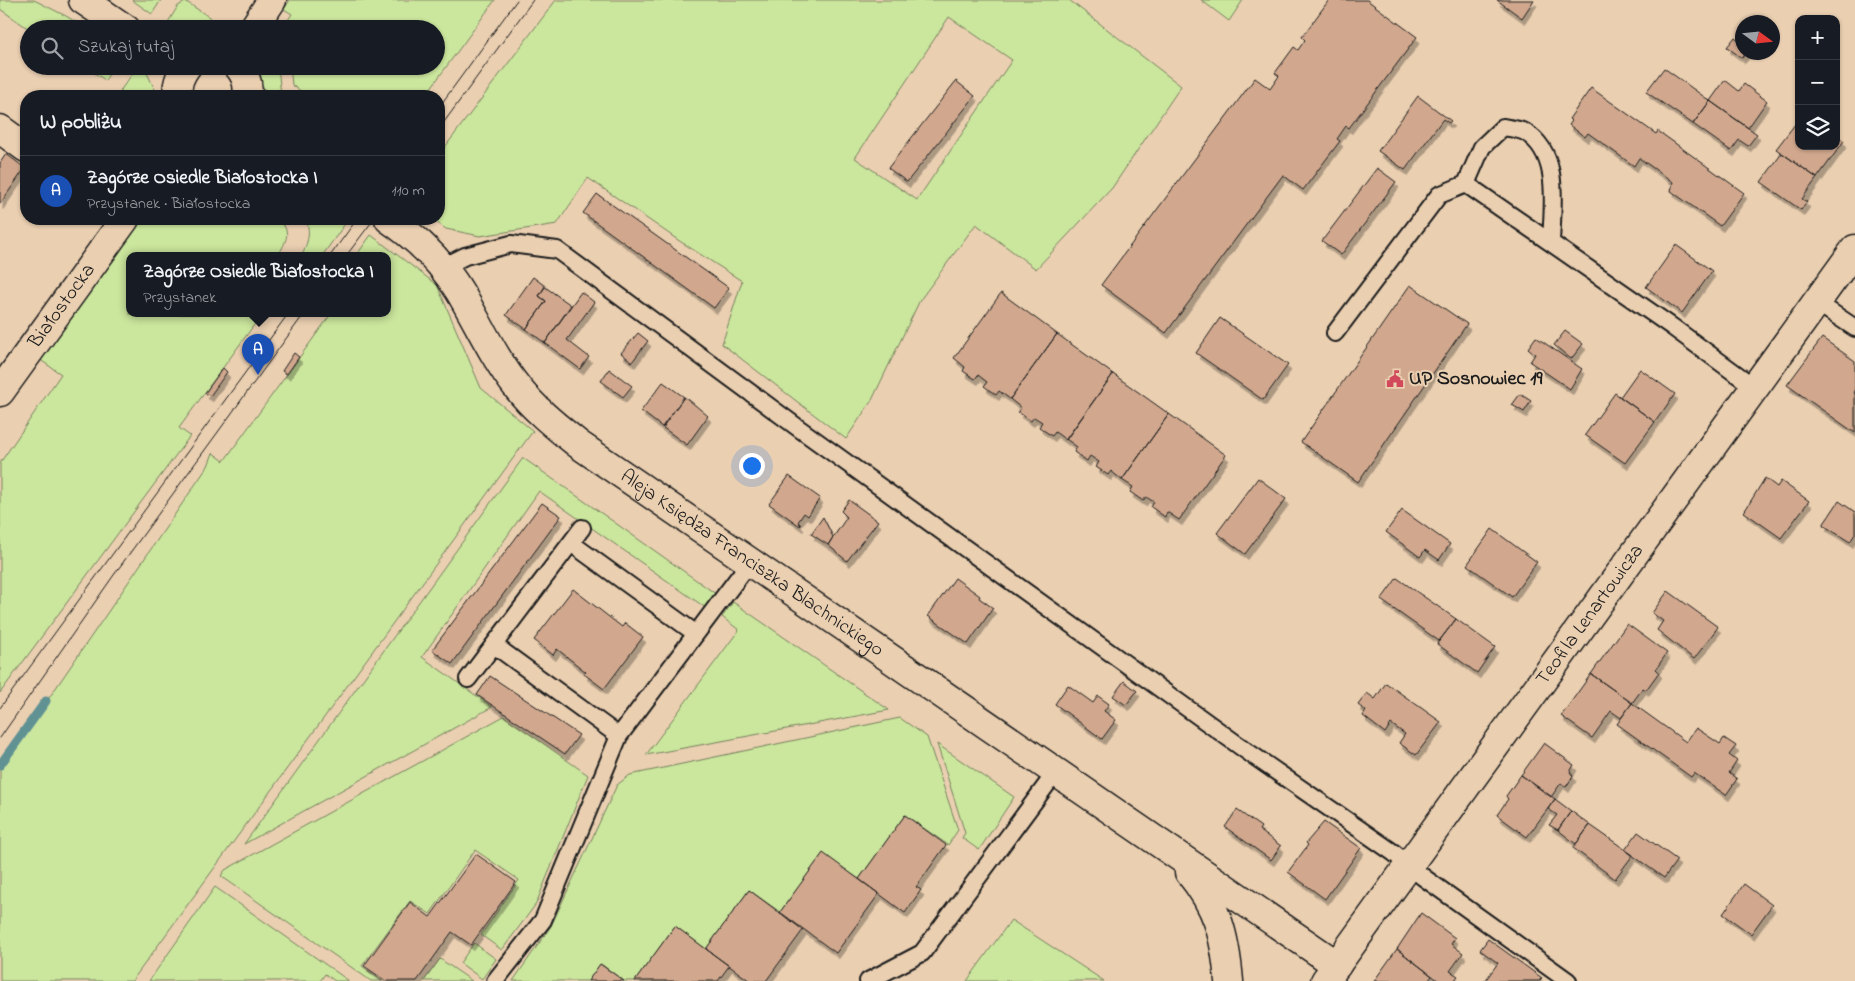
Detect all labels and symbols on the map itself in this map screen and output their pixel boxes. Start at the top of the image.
north arrow [1735,15,1780,60]
street label: Białostocka [21,258,103,355]
pin: A [242,334,274,375]
place label: UP Sosnowiec 19 [1409,365,1544,394]
public building icon: UP Sosnowiec 19 [1385,369,1405,389]
your location [739,453,765,479]
street label: Aleja Księdza Franciszka Blachnickiego [614,462,890,664]
street label: Teofila Lenartowicza [1529,538,1651,691]

